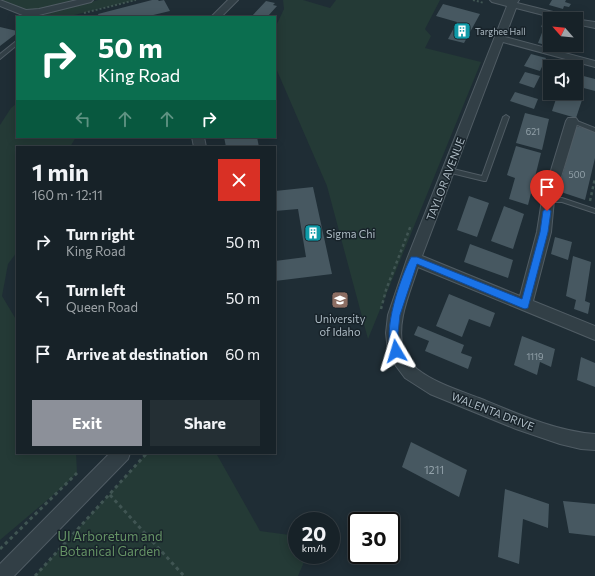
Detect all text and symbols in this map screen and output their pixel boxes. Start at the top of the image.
north arrow [543,12,583,52]
map controls [543,12,583,100]
building icon: Targhee Hall [452,21,472,41]
place label: Targhee Hall [475,26,526,37]
text: 50 m [98,30,163,64]
icon: right [32,32,84,84]
button: sound [543,60,583,100]
text: King Road [98,64,180,86]
icon: left [72,108,94,130]
icon: ahead [114,108,136,130]
icon: ahead [156,108,178,130]
icon: right [198,108,220,130]
house number: 621 [526,126,540,137]
street label: TAYLOR AVENUE [423,136,467,222]
text: 1 min [32,157,89,186]
button: close [218,159,260,201]
house number: 500 [569,169,586,180]
pin [530,170,564,211]
icon: arrive [536,176,558,198]
text: 160 m · 12:11 [32,187,103,203]
building icon: Sigma Chi [303,223,323,243]
text: Turn right [66,225,135,243]
place label: Sigma Chi [326,227,376,240]
icon: right [32,231,54,253]
text: 50 m [226,233,260,251]
text: King Road [66,243,125,259]
text: Turn left [66,281,125,299]
icon: left [32,287,54,309]
text: 50 m [226,289,260,307]
school or university icon: University of Idaho [330,290,350,310]
text: Queen Road [66,299,138,315]
place label: University of Idaho [315,312,366,338]
position arrow [375,330,417,372]
icon: arrive [32,343,54,365]
text: Arrive at destination [66,345,208,363]
text: 60 m [225,345,260,363]
house number: 1119 [526,351,544,362]
street label: WALENTA DRIVE [450,389,536,433]
button: Exit [32,400,142,446]
button: Share [150,400,260,446]
house number: 1211 [424,463,444,476]
speed limit sign: 30 [348,512,400,564]
text: 20 [302,521,326,545]
park label: UI Arboretum and Botanical Garden [57,528,163,559]
text: km/h [302,542,326,554]

